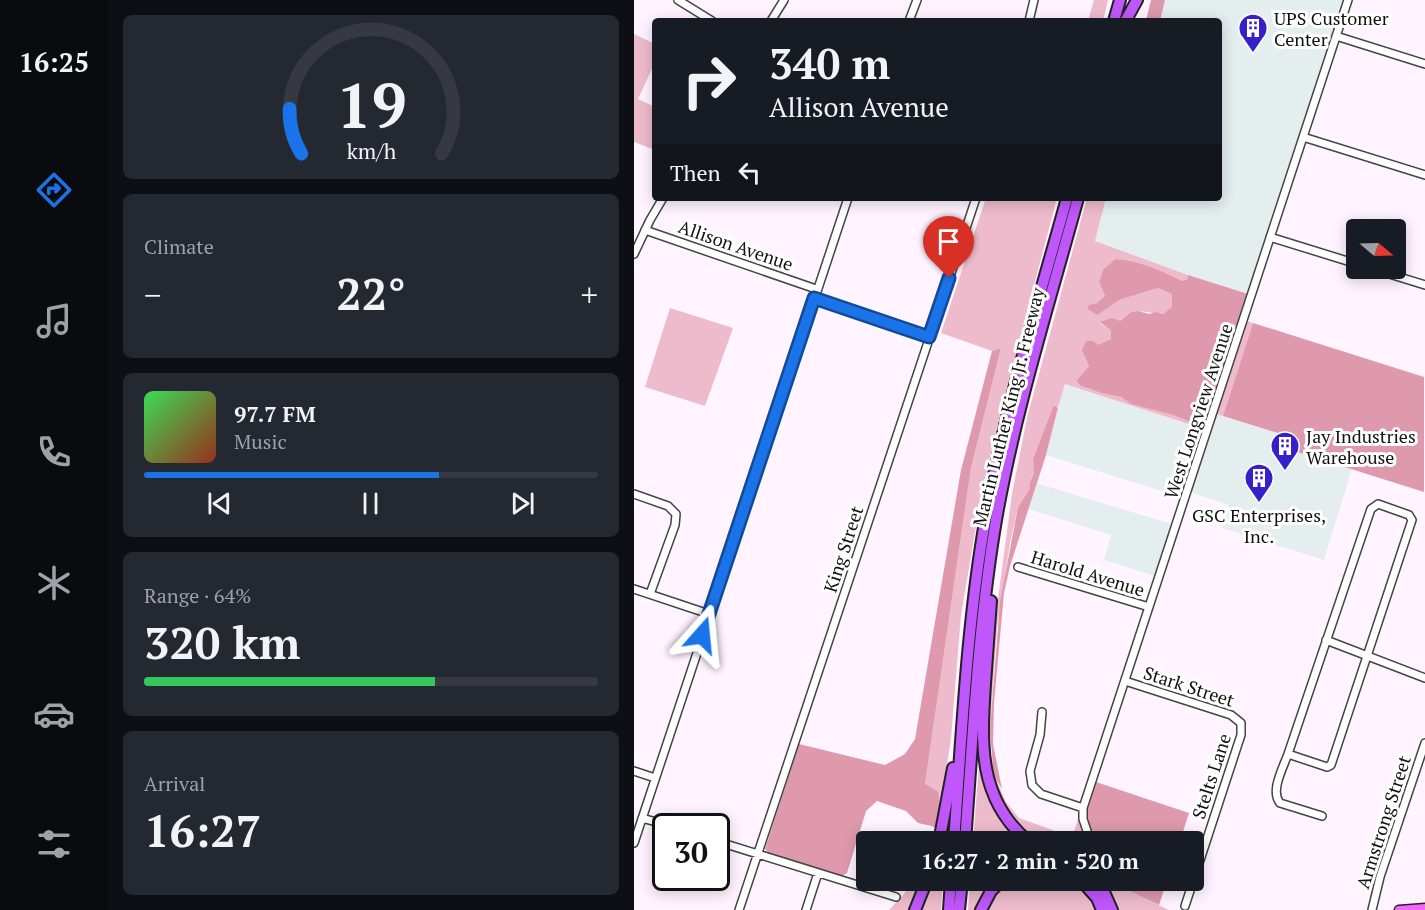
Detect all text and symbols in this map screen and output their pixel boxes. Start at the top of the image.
place label: UPS Customer Center [1274,6,1389,51]
building icon: UPS Customer Center [1237,12,1269,54]
text: 340 m [769,35,890,91]
icon: right [670,42,748,120]
text: 16:25 [19,44,89,80]
text: 19 [336,63,406,146]
text: Allison Avenue [769,89,949,125]
text: km/h [346,137,396,165]
icon: left [733,156,766,189]
text: Then [670,158,721,187]
icon: directions [33,169,75,211]
street label: Allison Avenue [675,214,797,276]
pin [923,216,974,278]
north arrow [1346,219,1406,279]
map controls [1346,219,1406,279]
icon: arrive [932,225,965,258]
text: Climate [144,233,214,260]
text: 22° [336,263,406,323]
text: − [144,273,162,316]
text: + [580,273,598,316]
street label: Martin Luther King Jr. Freeway [967,284,1050,529]
icon: music [33,300,75,342]
street label: West Longview Avenue [1158,320,1238,502]
text: 97.7 FM [234,399,316,428]
place label: Jay Industries Warehouse [1306,424,1416,469]
text: Music [234,428,287,455]
building icon: Jay Industries Warehouse [1269,430,1301,472]
icon: phone [33,431,75,473]
building icon: GSC Enterprises, Inc. [1243,462,1275,504]
icon: previous [203,487,236,520]
icon: pause [354,487,387,520]
icon: next [506,487,539,520]
street label: King Street [818,502,868,595]
place label: GSC Enterprises, Inc. [1192,503,1326,548]
street label: Harold Avenue [1028,544,1148,602]
icon: climate [33,562,75,604]
text: Range · 64% [144,582,251,609]
position arrow [670,603,734,667]
text: 320 km [144,612,300,672]
street label: Stark Street [1141,660,1238,712]
icon: car [33,693,75,735]
street label: Stelts Lane [1186,730,1236,822]
street label: Armstrong Street [1350,752,1416,892]
text: Arrival [144,770,205,797]
text: 16:27 [144,800,261,860]
speed limit sign: 30 [652,813,730,891]
icon: filters [33,823,75,865]
text: 16:27 · 2 min · 520 m [921,846,1139,875]

